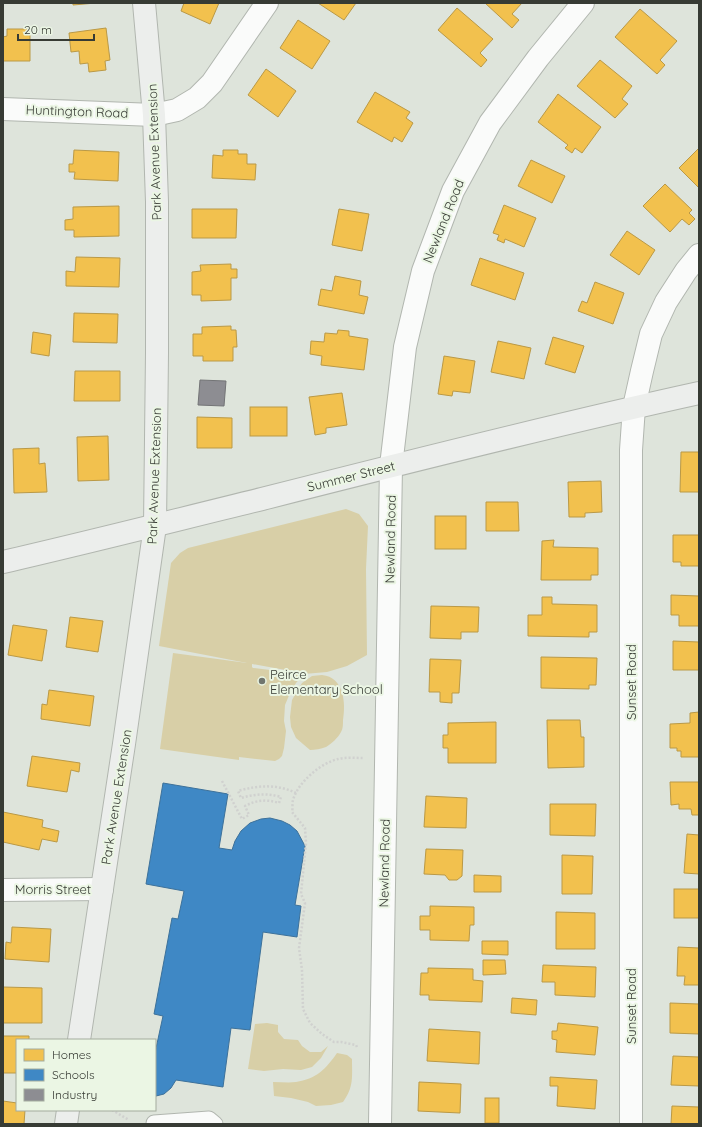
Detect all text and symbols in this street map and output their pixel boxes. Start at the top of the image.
scale bar [18,16,94,42]
text: 20 m [24,22,52,37]
street label: Park Avenue Extension [144,83,164,221]
street label: Huntington Road [25,101,129,121]
street label: Newland Road [419,177,467,265]
street label: Park Avenue Extension [144,407,164,545]
street label: Summer Street [305,457,397,495]
street label: Newland Road [381,495,399,583]
street label: Sunset Road [623,644,639,720]
place label: Peirce Elementary School [270,666,383,697]
marker: Peirce Elementary School [257,676,267,686]
street label: Park Avenue Extension [97,728,135,866]
street label: Newland Road [375,819,393,907]
street label: Morris Street [15,881,91,897]
street label: Sunset Road [623,968,639,1044]
legend [16,1039,156,1111]
text: Homes [52,1047,92,1062]
text: Schools [52,1067,95,1082]
text: Industry [52,1087,97,1102]

